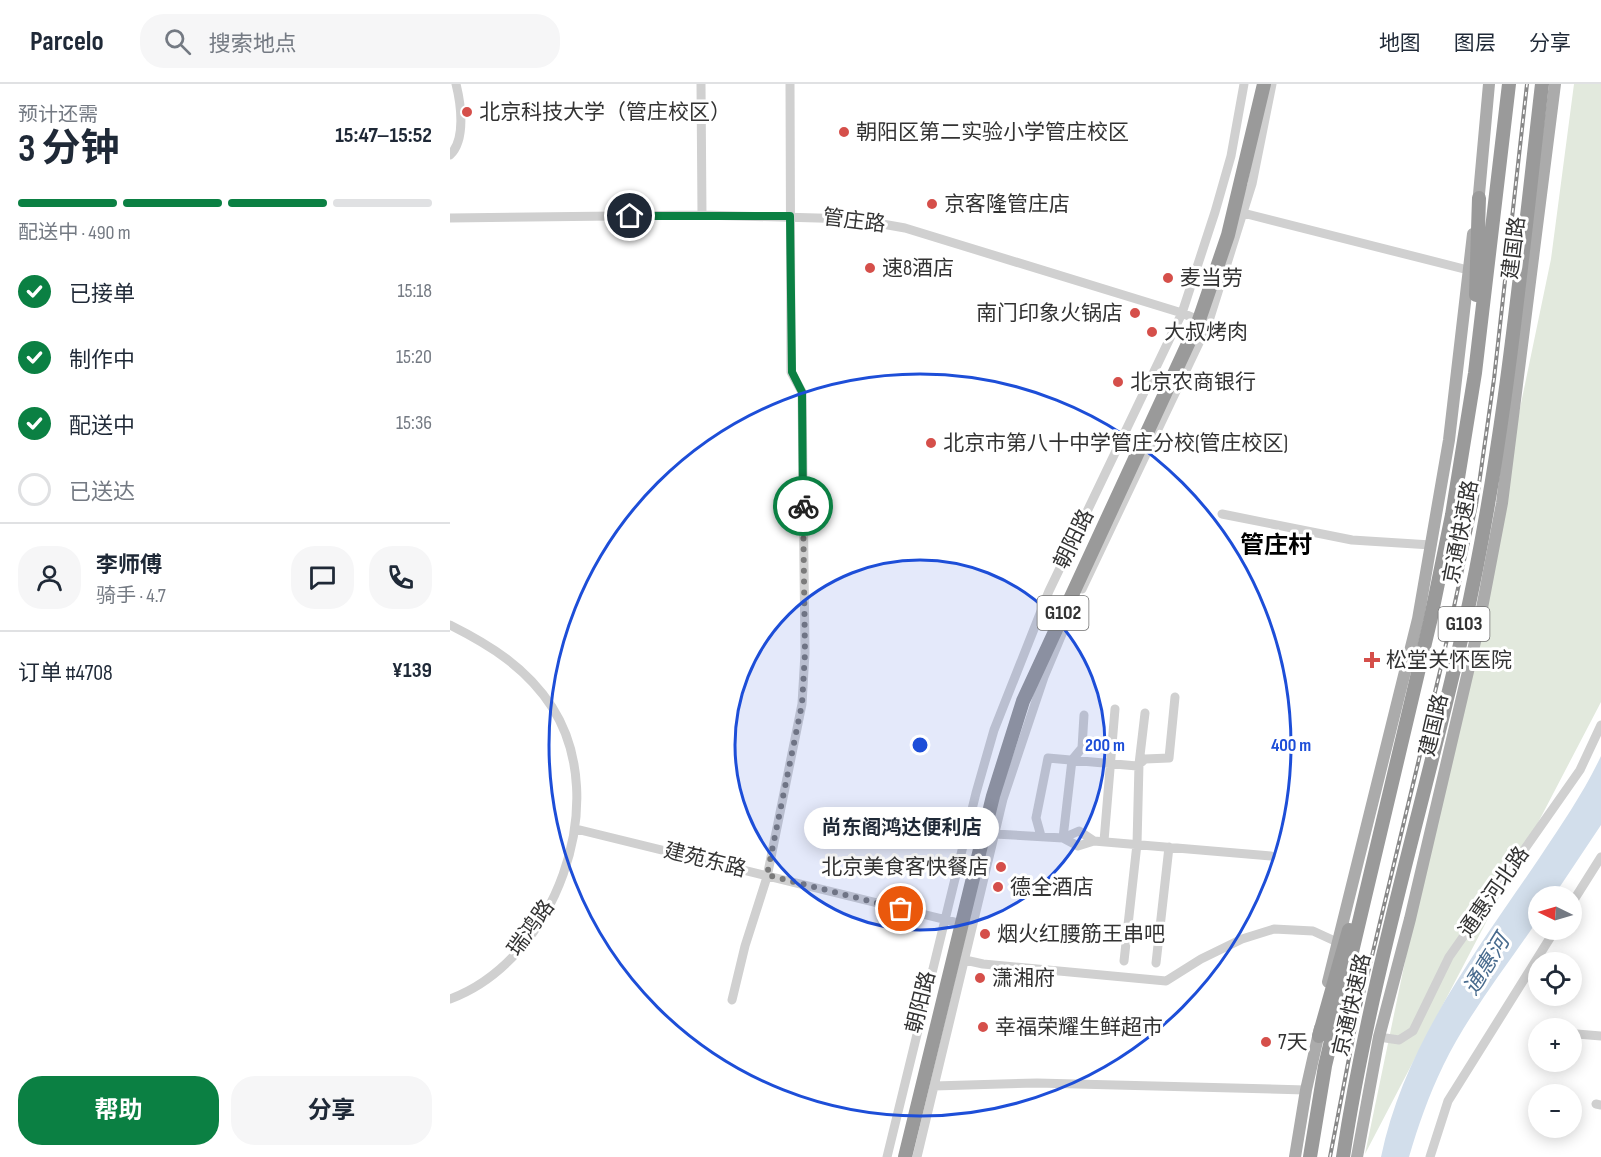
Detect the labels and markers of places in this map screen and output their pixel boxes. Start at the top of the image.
place label: 北京科技大学（管庄校区） [479,100,731,125]
marker: 北京科技大学（管庄校区） [460,105,474,119]
place label: 朝阳区第二实验小学管庄校区 [856,120,1129,145]
marker: 朝阳区第二实验小学管庄校区 [837,125,851,139]
pin [604,190,655,241]
place label: 京客隆管庄店 [944,192,1070,217]
marker: 京客隆管庄店 [925,197,939,211]
place label: 速8酒店 [882,256,954,281]
marker: 速8酒店 [863,261,877,275]
place label: 麦当劳 [1180,266,1243,291]
marker: 麦当劳 [1161,271,1175,285]
place label: 南门印象火锅店 [976,301,1123,326]
marker: 南门印象火锅店 [1128,306,1142,320]
place label: 大叔烤肉 [1164,320,1248,345]
marker: 大叔烤肉 [1145,325,1159,339]
place label: 北京农商银行 [1130,370,1256,395]
marker: 北京农商银行 [1111,375,1125,389]
place label: 北京市第八十中学管庄分校(管庄校区) [943,431,1288,456]
marker: 北京市第八十中学管庄分校(管庄校区) [924,436,938,450]
place label: 松堂关怀医院 [1386,648,1512,673]
marker: 松堂关怀医院 [1363,651,1381,669]
centre of rings [910,735,930,755]
callout: 尚东阁鸿达便利店 [804,807,998,849]
place label: 北京美食客快餐店 [821,855,989,880]
marker: 北京美食客快餐店 [994,860,1008,874]
place label: 德全酒店 [1010,875,1094,900]
marker: 德全酒店 [991,880,1005,894]
pin [875,883,926,934]
place label: 烟火红腰筋王串吧 [997,922,1165,947]
marker: 烟火红腰筋王串吧 [978,927,992,941]
place label: 潇湘府 [992,966,1055,991]
marker: 潇湘府 [973,971,987,985]
place label: 幸福荣耀生鲜超市 [995,1015,1163,1040]
marker: 幸福荣耀生鲜超市 [976,1020,990,1034]
place label: 7天 [1278,1030,1307,1055]
marker: 7天 [1259,1035,1273,1049]

